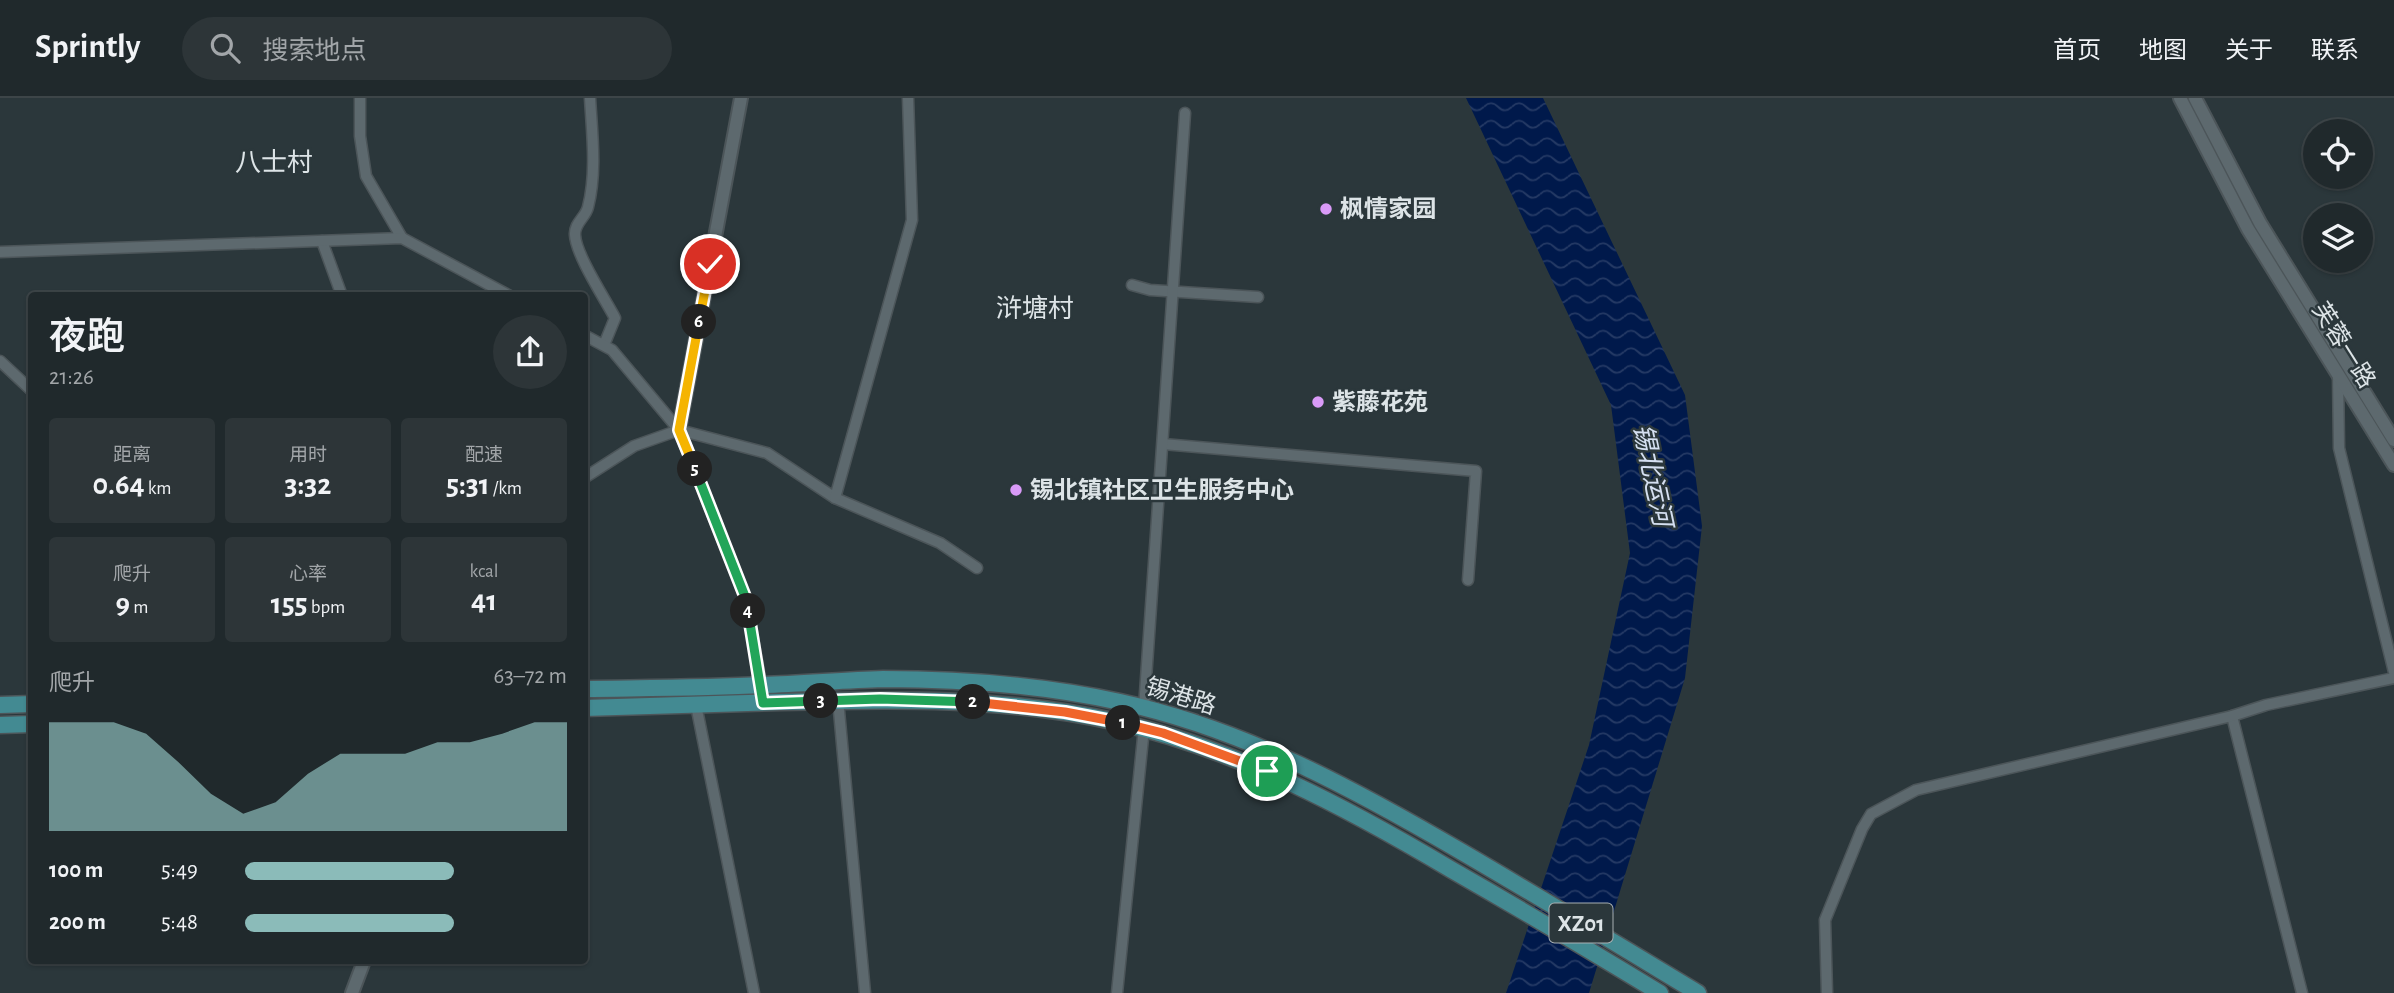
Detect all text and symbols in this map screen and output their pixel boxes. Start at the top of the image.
search box [182,17,672,80]
icon: search [206,29,244,67]
text: Sprintly [35,31,140,64]
text: 搜索地点 [262,38,366,64]
text: 首页 [2053,39,2101,63]
text: 地图 [2139,39,2187,63]
text: 关于 [2225,39,2273,63]
text: 联系 [2311,39,2359,63]
map controls [2303,119,2373,273]
button: locate [2303,119,2373,189]
district label: 八士村 [235,149,313,176]
place label: 枫情家园 [1340,196,1436,222]
marker: 枫情家园 [1318,201,1334,217]
button: layers [2303,203,2373,273]
pin [680,234,740,294]
icon: check [691,245,729,283]
district label: 浒塘村 [996,294,1074,322]
street label: 芙蓉一路 [2308,297,2380,393]
pin: 6 [682,304,716,340]
text: 6 [694,312,703,331]
button: share [493,315,567,389]
text: 夜跑 [49,319,125,357]
text: 21:26 [49,366,94,389]
place label: 紫藤花苑 [1332,389,1428,415]
marker: 紫藤花苑 [1310,394,1326,410]
water label: 锡北运河 [1628,421,1678,534]
text: 距离 [113,446,151,465]
text: 用时 [289,446,327,465]
text: 配速 [465,446,503,465]
pin: 5 [678,452,712,486]
text: 5 [690,459,699,478]
text: 0.64 [92,470,145,500]
text: 3:32 [285,470,331,500]
text: 5:31 [446,470,490,500]
place label: 锡北镇社区卫生服务中心 [1030,477,1294,503]
text: km [145,479,172,498]
text: /km [490,479,522,498]
marker: 锡北镇社区卫生服务中心 [1008,482,1024,498]
text: kcal [470,562,498,581]
text: 爬升 [113,565,151,584]
text: 心率 [289,565,327,584]
text: 41 [471,586,497,616]
text: 9 [116,589,130,619]
text: 155 [271,589,308,619]
pin: 4 [730,594,766,628]
text: m [130,598,148,617]
text: bpm [308,598,345,617]
text: 4 [743,601,752,620]
text: 63–72 m [494,665,567,688]
text: 爬升 [49,672,95,695]
street label: 锡港路 [1143,673,1219,719]
pin: 3 [804,684,838,718]
pin: 2 [956,684,990,720]
text: 3 [816,691,825,710]
text: 2 [968,692,977,711]
pin: 1 [1106,706,1140,740]
text: 1 [1119,713,1126,732]
pin [1237,741,1297,801]
icon: arrive [1248,752,1286,790]
text: 100 m [49,859,103,882]
text: 5:49 [161,859,198,882]
road number: XZ01 [1550,904,1612,943]
text: 200 m [49,911,106,934]
text: 5:48 [161,911,198,934]

